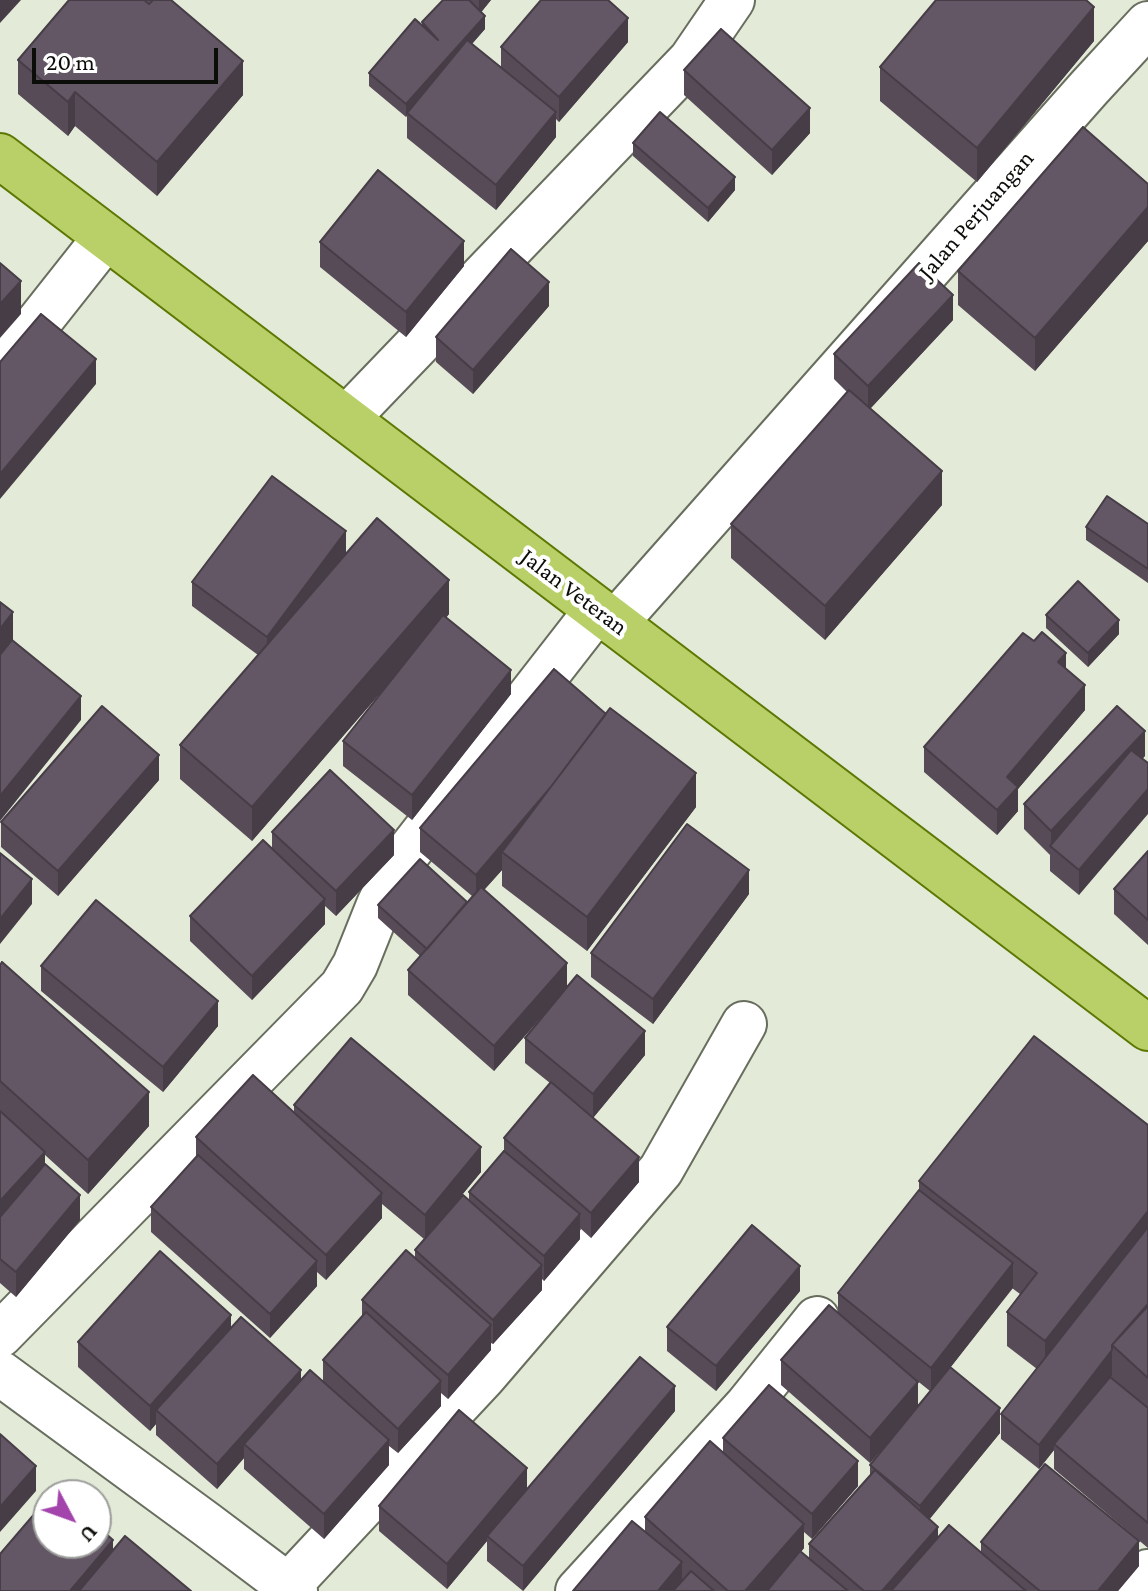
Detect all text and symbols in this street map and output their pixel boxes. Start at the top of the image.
scale bar [36,32,222,82]
text: 20 m [46,48,95,75]
street label: Jalan Perjuangan [912,144,1040,286]
street label: Jalan Veteran [515,542,633,642]
north arrow [32,1479,112,1559]
text: U [75,1520,103,1548]

